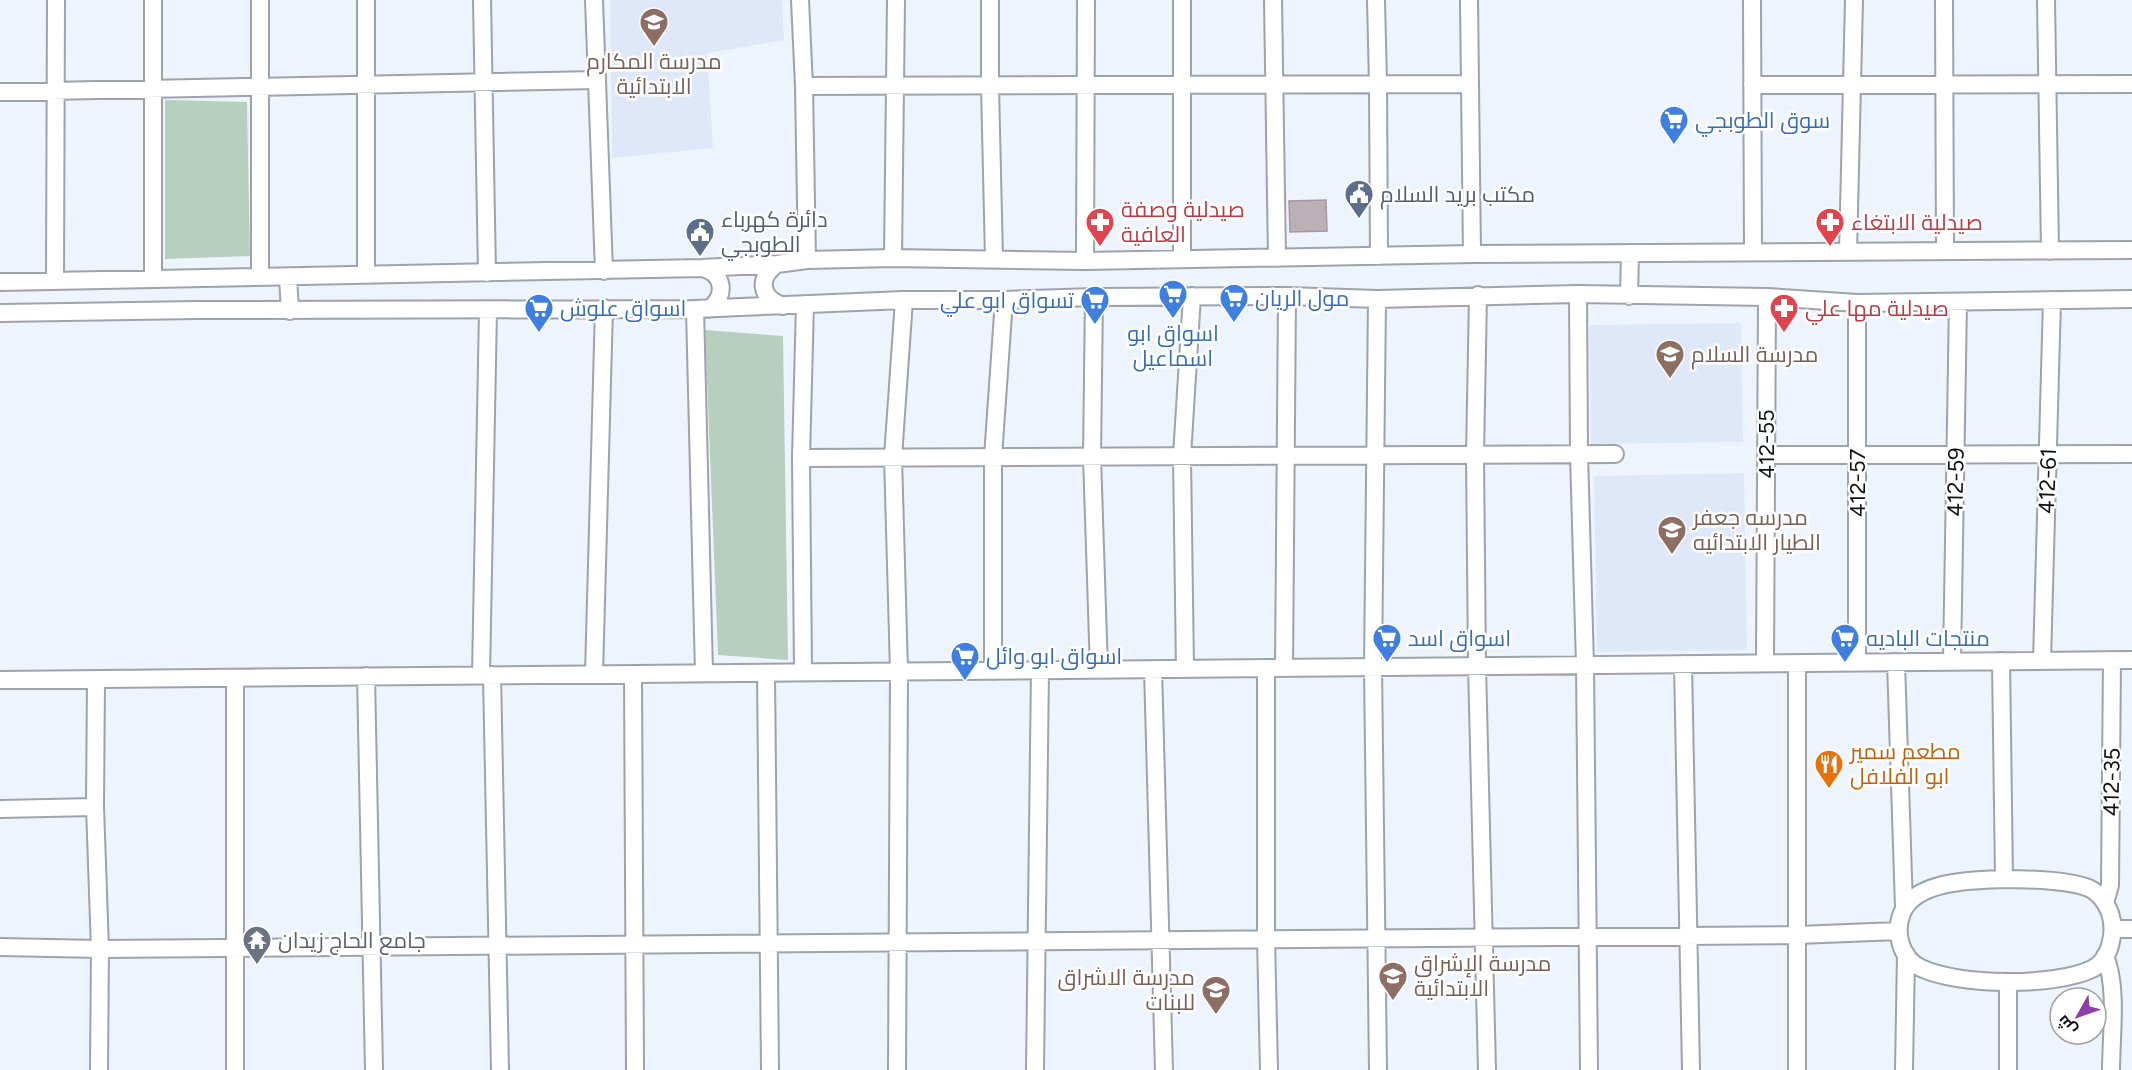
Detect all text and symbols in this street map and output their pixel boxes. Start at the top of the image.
school or university icon: مدرسة المكارم الابتدائية [638,6,670,48]
place label: مدرسة المكارم الابتدائية [586,48,722,100]
supermarket icon: سوق الطوبجي [1658,104,1690,146]
place label: سوق الطوبجي [1695,107,1830,137]
public building icon: مكتب بريد السلام [1343,178,1375,220]
place label: مكتب بريد السلام [1380,181,1535,210]
place label: صيدلية وصفة العافية [1121,196,1245,248]
place label: دائرة كهرباء الطوبجي [721,206,828,261]
pharmacy icon: صيدلية وصفة العافية [1084,206,1116,248]
pharmacy icon: صيدلية الابتغاء [1814,206,1846,248]
place label: صيدلية الابتغاء [1851,209,1983,236]
public building icon: دائرة كهرباء الطوبجي [684,216,716,258]
supermarket icon: اسواق ابو اسماعيل [1157,278,1189,320]
supermarket icon: مول الريان [1218,282,1250,324]
supermarket icon: تسواق ابو علي [1079,284,1111,326]
place label: مول الريان [1255,285,1349,312]
place label: تسواق ابو علي [940,287,1074,317]
supermarket icon: اسواق علوش [523,292,555,334]
pharmacy icon: صيدلية مها علي [1768,292,1800,334]
place label: اسواق علوش [560,295,686,322]
place label: صيدلية مها علي [1805,295,1949,325]
place label: اسواق ابو اسماعيل [1127,320,1219,372]
school or university icon: مدرسة السلام [1654,338,1686,380]
place label: مدرسة السلام [1691,341,1818,370]
street label: 412-55 [1753,409,1780,479]
street label: 412-59 [1941,447,1970,517]
street label: 412-57 [1844,448,1871,517]
street label: 412-61 [2033,448,2062,514]
place label: مدرسه جعفر الطيار الابتدائيه [1691,504,1821,556]
school or university icon: مدرسه جعفر الطيار الابتدائيه [1656,514,1688,556]
supermarket icon: اسواق اسد [1371,622,1403,664]
supermarket icon: منتجات الباديه [1829,622,1861,664]
place label: اسواق اسد [1408,625,1511,652]
place label: منتجات الباديه [1866,625,1990,652]
supermarket icon: اسواق ابو وائل [949,640,981,682]
place label: اسواق ابو وائل [986,643,1122,670]
place label: مطعم سمير ابو الفلافل [1848,738,1961,790]
street label: 412-35 [2097,747,2126,817]
restaurant icon: مطعم سمير ابو الفلافل [1813,748,1845,790]
temple icon: جامع الحاج زيدان [241,924,273,966]
place label: جامع الحاج زيدان [278,927,426,955]
place label: مدرسة الإشراق الابتدائية [1414,950,1551,1002]
school or university icon: مدرسة الإشراق الابتدائية [1377,960,1409,1002]
place label: مدرسة الاشراق للبنات [1058,964,1195,1016]
school or university icon: مدرسة الاشراق للبنات [1200,974,1232,1016]
north arrow [2048,986,2108,1046]
text: ش [2053,1011,2081,1039]

